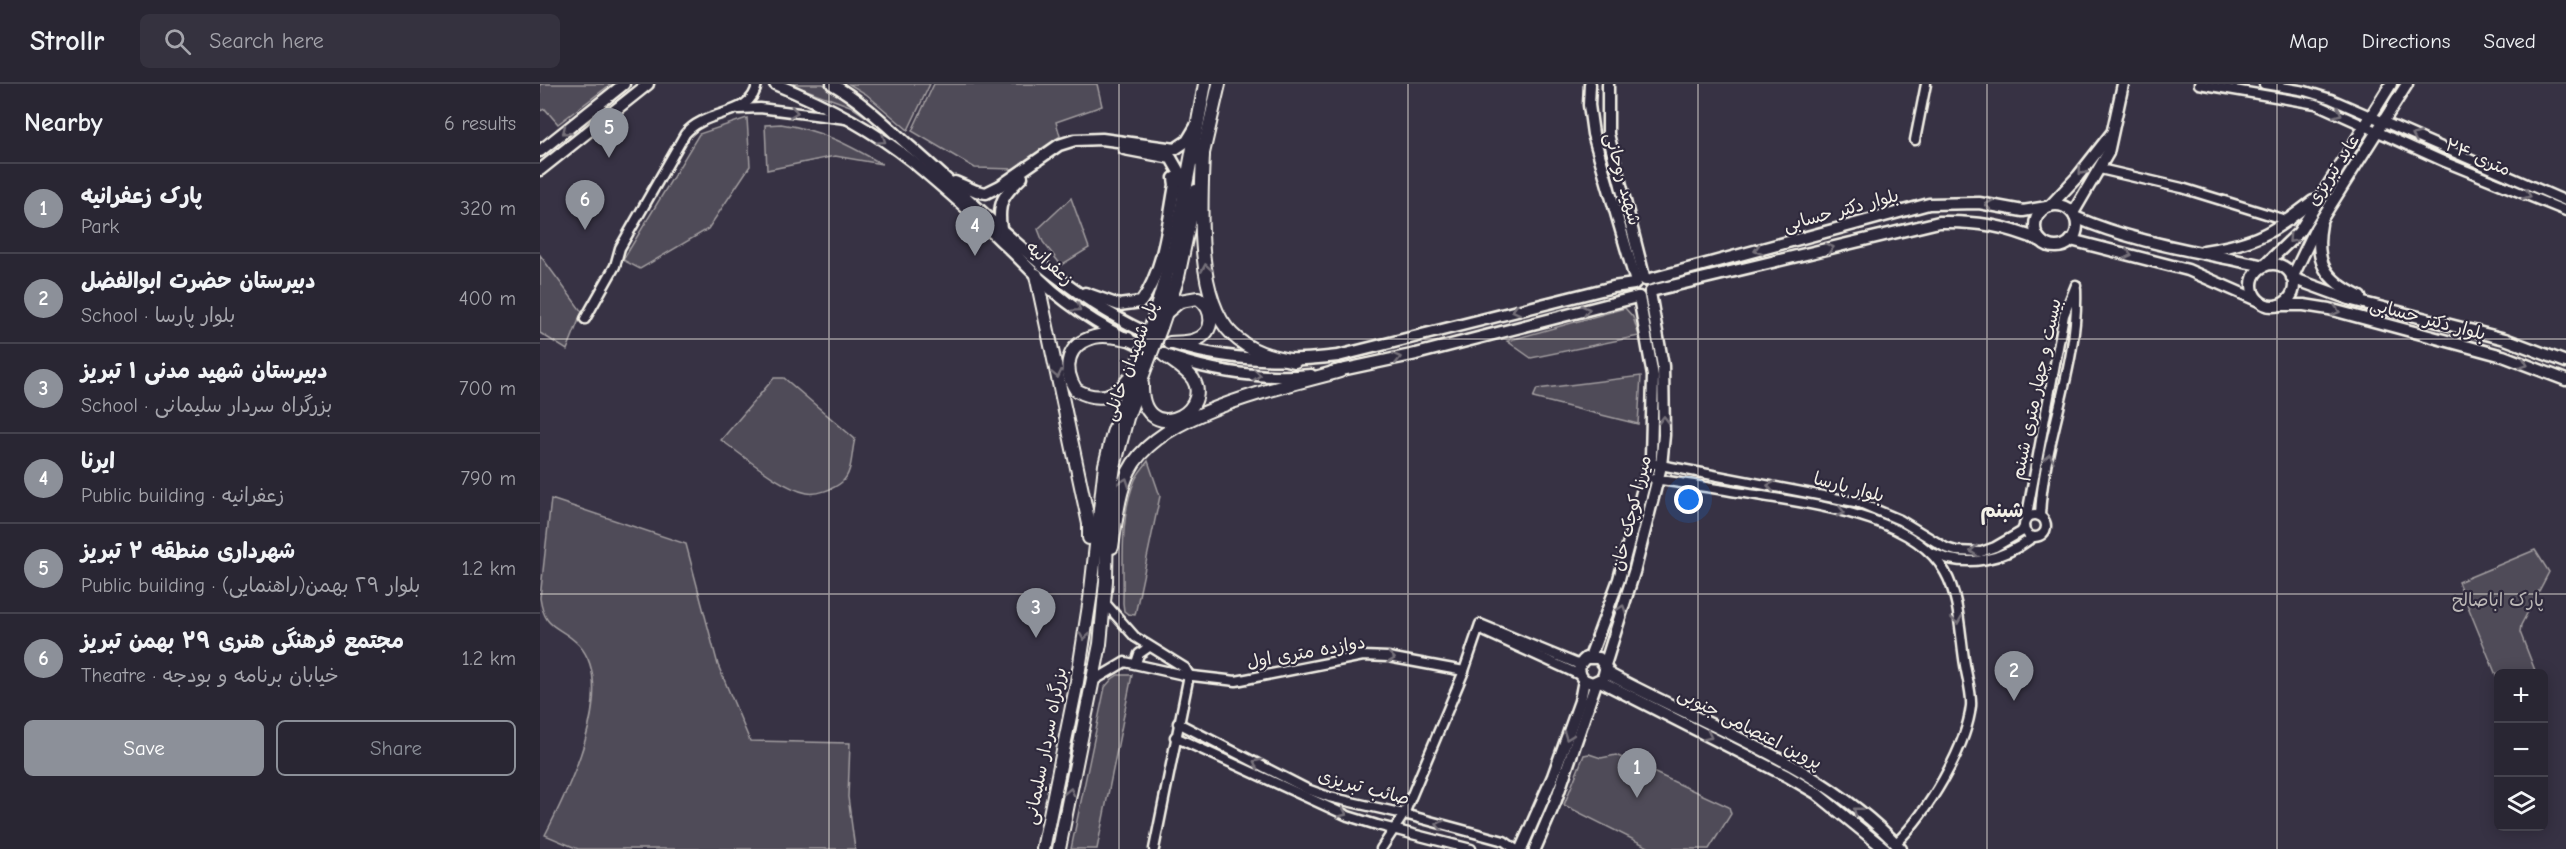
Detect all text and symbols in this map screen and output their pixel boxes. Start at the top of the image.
search box [140,14,560,68]
text: Strollr [30,25,104,57]
icon: search [161,25,194,58]
text: Search here [209,28,324,54]
text: Map [2289,29,2329,53]
text: Directions [2362,29,2451,53]
text: Saved [2484,29,2536,53]
one-way arrow [2332,105,2343,117]
one-way arrow [789,106,798,118]
text: Nearby [24,108,103,138]
pin: 5 [590,109,628,158]
text: 6 results [444,112,516,135]
one-way arrow [561,123,572,134]
street label: شهید روحانی [1600,130,1645,228]
street label: عابد تبریزی [2303,131,2364,210]
one-way arrow [2411,131,2422,143]
one-way arrow [875,133,886,144]
street label: ۲۴ متری [2442,134,2514,181]
one-way arrow [2078,164,2089,175]
pin: 6 [566,180,604,230]
text: پارک زعفرانیه [81,183,202,209]
street label: بلوار دکتر حسابی [1781,185,1901,236]
one-way arrow [2521,188,2532,200]
text: 1 [40,197,47,220]
text: 320 m [460,197,516,220]
one-way arrow [1985,199,1995,212]
pin: 4 [956,206,994,256]
text: Park [81,215,119,238]
one-way arrow [2288,233,2299,243]
street label: زعفرانیه [1022,237,1078,290]
one-way arrow [1825,242,1835,255]
one-way arrow [1753,243,1764,255]
one-way arrow [2123,246,2133,259]
one-way arrow [1200,263,1213,273]
text: دبیرستان حضرت ابوالفضل [81,268,315,294]
text: 2 [39,287,48,310]
text: 400 m [459,287,516,310]
street label: بلوار دکتر حسابی [2368,294,2488,345]
street label: بیست و چهار متری شبنم [2007,297,2069,482]
street label: پل شهیدان خانلی [1099,299,1163,424]
one-way arrow [1070,301,1081,312]
one-way arrow [1511,303,1521,316]
text: School · بلوار پارسا [81,304,235,327]
one-way arrow [1581,304,1591,317]
one-way arrow [2331,304,2341,316]
one-way arrow [1392,352,1402,365]
one-way arrow [2518,356,2529,369]
text: دبیرستان شهید مدنی ۱ تبریز [81,358,328,384]
one-way arrow [1050,368,1063,378]
one-way arrow [1253,368,1262,381]
text: 3 [39,377,48,400]
text: 700 m [459,377,516,400]
text: School · بزرگراه سردار سلیمانی [81,394,332,417]
one-way arrow [1658,415,1670,424]
text: ایرنا [81,448,115,474]
street label: میرزا کوچک خان [1607,453,1657,573]
one-way arrow [2042,454,2055,464]
text: 4 [39,467,48,490]
text: 790 m [461,467,516,490]
street label: بلوار پارسا [1811,468,1887,508]
one-way arrow [1117,477,1130,488]
one-way arrow [1767,480,1777,493]
text: Public building · زعفرانیه [81,484,284,507]
your location [1674,485,1703,514]
district label: شبنم [1981,499,2023,525]
one-way arrow [1836,504,1846,517]
text: شهرداری منطقه ۲ تبریز [81,538,295,564]
one-way arrow [1969,545,1978,558]
text: 5 [38,557,49,580]
text: 1.2 km [462,557,516,580]
text: Public building · بلوار ٢٩ بهمن(راهنمایی) [81,574,420,597]
pin: 3 [1016,588,1056,638]
park label: پارک اباصالح [2452,590,2544,612]
one-way arrow [1615,604,1627,615]
one-way arrow [1951,616,1963,625]
text: مجتمع فرهنگی هنری ۲۹ بهمن تبریز [81,628,404,654]
one-way arrow [1079,631,1091,640]
street label: دوازده متری اول [1245,632,1367,673]
text: 6 [38,647,49,670]
text: 1.2 km [462,647,516,670]
one-way arrow [1387,652,1396,664]
pin: 2 [1994,652,2034,701]
text: Theatre · خیابان برنامه و بودجه [81,664,339,687]
street label: بزرگراه سردار سلیمانی [1020,666,1071,827]
map controls [2494,669,2548,831]
button: + [2494,669,2548,723]
street label: پروین اعتصامی جنوبی [1674,683,1825,775]
button: Save [24,720,264,776]
button: Share [276,720,516,776]
button: − [2494,723,2548,777]
one-way arrow [1702,729,1712,740]
one-way arrow [1562,730,1575,741]
pin: 1 [1618,748,1656,798]
one-way arrow [1252,759,1263,770]
street label: صائب تبریزی [1316,765,1412,810]
button: layers [2494,777,2548,831]
one-way arrow [1063,787,1076,797]
one-way arrow [1337,806,1348,818]
one-way arrow [1853,807,1864,818]
one-way arrow [1435,819,1445,832]

